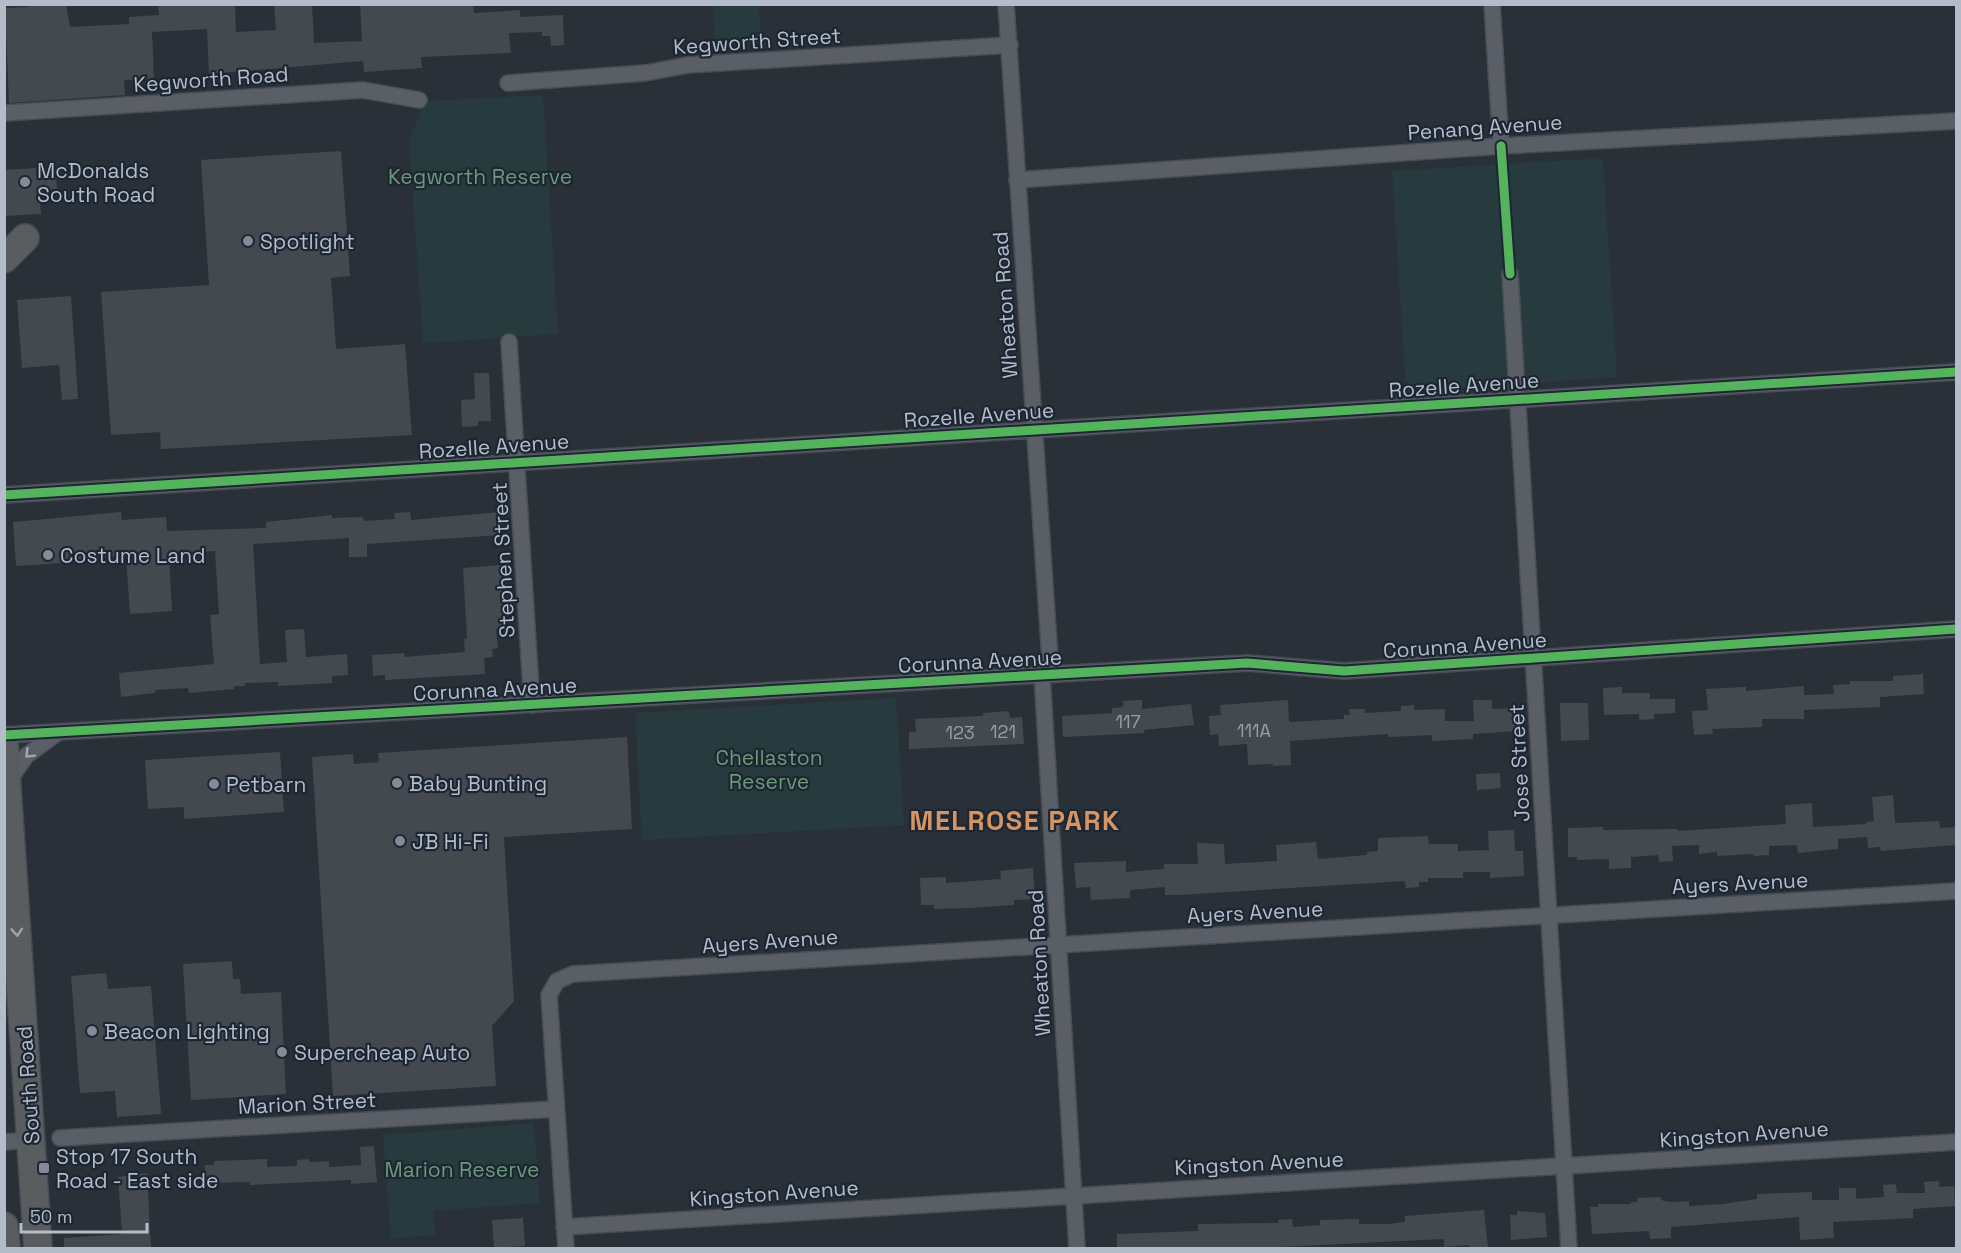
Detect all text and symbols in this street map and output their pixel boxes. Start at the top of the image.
street label: Kegworth Street [672,22,842,60]
street label: Kegworth Road [133,60,289,98]
street label: Penang Avenue [1407,108,1563,146]
place label: McDonalds South Road [37,157,155,208]
park label: Kegworth Reserve [388,163,572,190]
marker: McDonalds South Road [18,175,32,189]
place label: Spotlight [260,228,355,255]
street label: Wheaton Road [986,231,1024,379]
marker: Spotlight [241,234,255,248]
street label: Rozelle Avenue [1388,366,1540,404]
street label: Rozelle Avenue [903,396,1055,434]
street label: Rozelle Avenue [418,427,570,465]
street label: Stephen Street [485,481,521,639]
place label: Costume Land [60,542,206,569]
marker: Costume Land [41,548,55,562]
street label: Corunna Avenue [1382,626,1548,664]
street label: Corunna Avenue [897,643,1063,679]
street label: Corunna Avenue [412,671,578,707]
street label: Jose Street [1502,703,1536,823]
house number: 117 [1115,710,1141,733]
house number: 111A [1237,719,1271,742]
house number: 121 [990,720,1016,743]
house number: 123 [945,721,975,744]
park label: Chellaston Reserve [715,744,823,795]
one-way arrow [25,747,36,758]
place label: Baby Bunting [409,770,547,797]
place label: Petbarn [226,771,306,798]
marker: Baby Bunting [390,776,404,790]
marker: Petbarn [207,777,221,791]
district label: MELROSE PARK [910,803,1120,838]
place label: JB Hi-Fi [412,828,489,855]
marker: JB Hi-Fi [393,834,407,848]
street label: Ayers Avenue [1671,866,1809,900]
street label: Wheaton Road [1022,889,1056,1037]
street label: Ayers Avenue [1186,895,1324,929]
street label: Ayers Avenue [701,923,839,959]
one-way arrow [10,927,23,936]
place label: Beacon Lighting [104,1018,270,1045]
marker: Beacon Lighting [85,1024,99,1038]
street label: South Road [10,1025,46,1145]
place label: Supercheap Auto [294,1039,470,1066]
marker: Supercheap Auto [275,1045,289,1059]
street label: Marion Street [237,1086,377,1120]
street label: Kingston Avenue [1658,1115,1830,1153]
place label: Stop 17 South Road - East side [56,1143,219,1194]
street label: Kingston Avenue [1174,1145,1344,1181]
park label: Marion Reserve [385,1156,539,1183]
marker: Stop 17 South Road - East side [37,1161,51,1175]
street label: Kingston Avenue [688,1174,860,1212]
scale bar [21,1196,147,1234]
text: 50 m [30,1205,72,1228]

